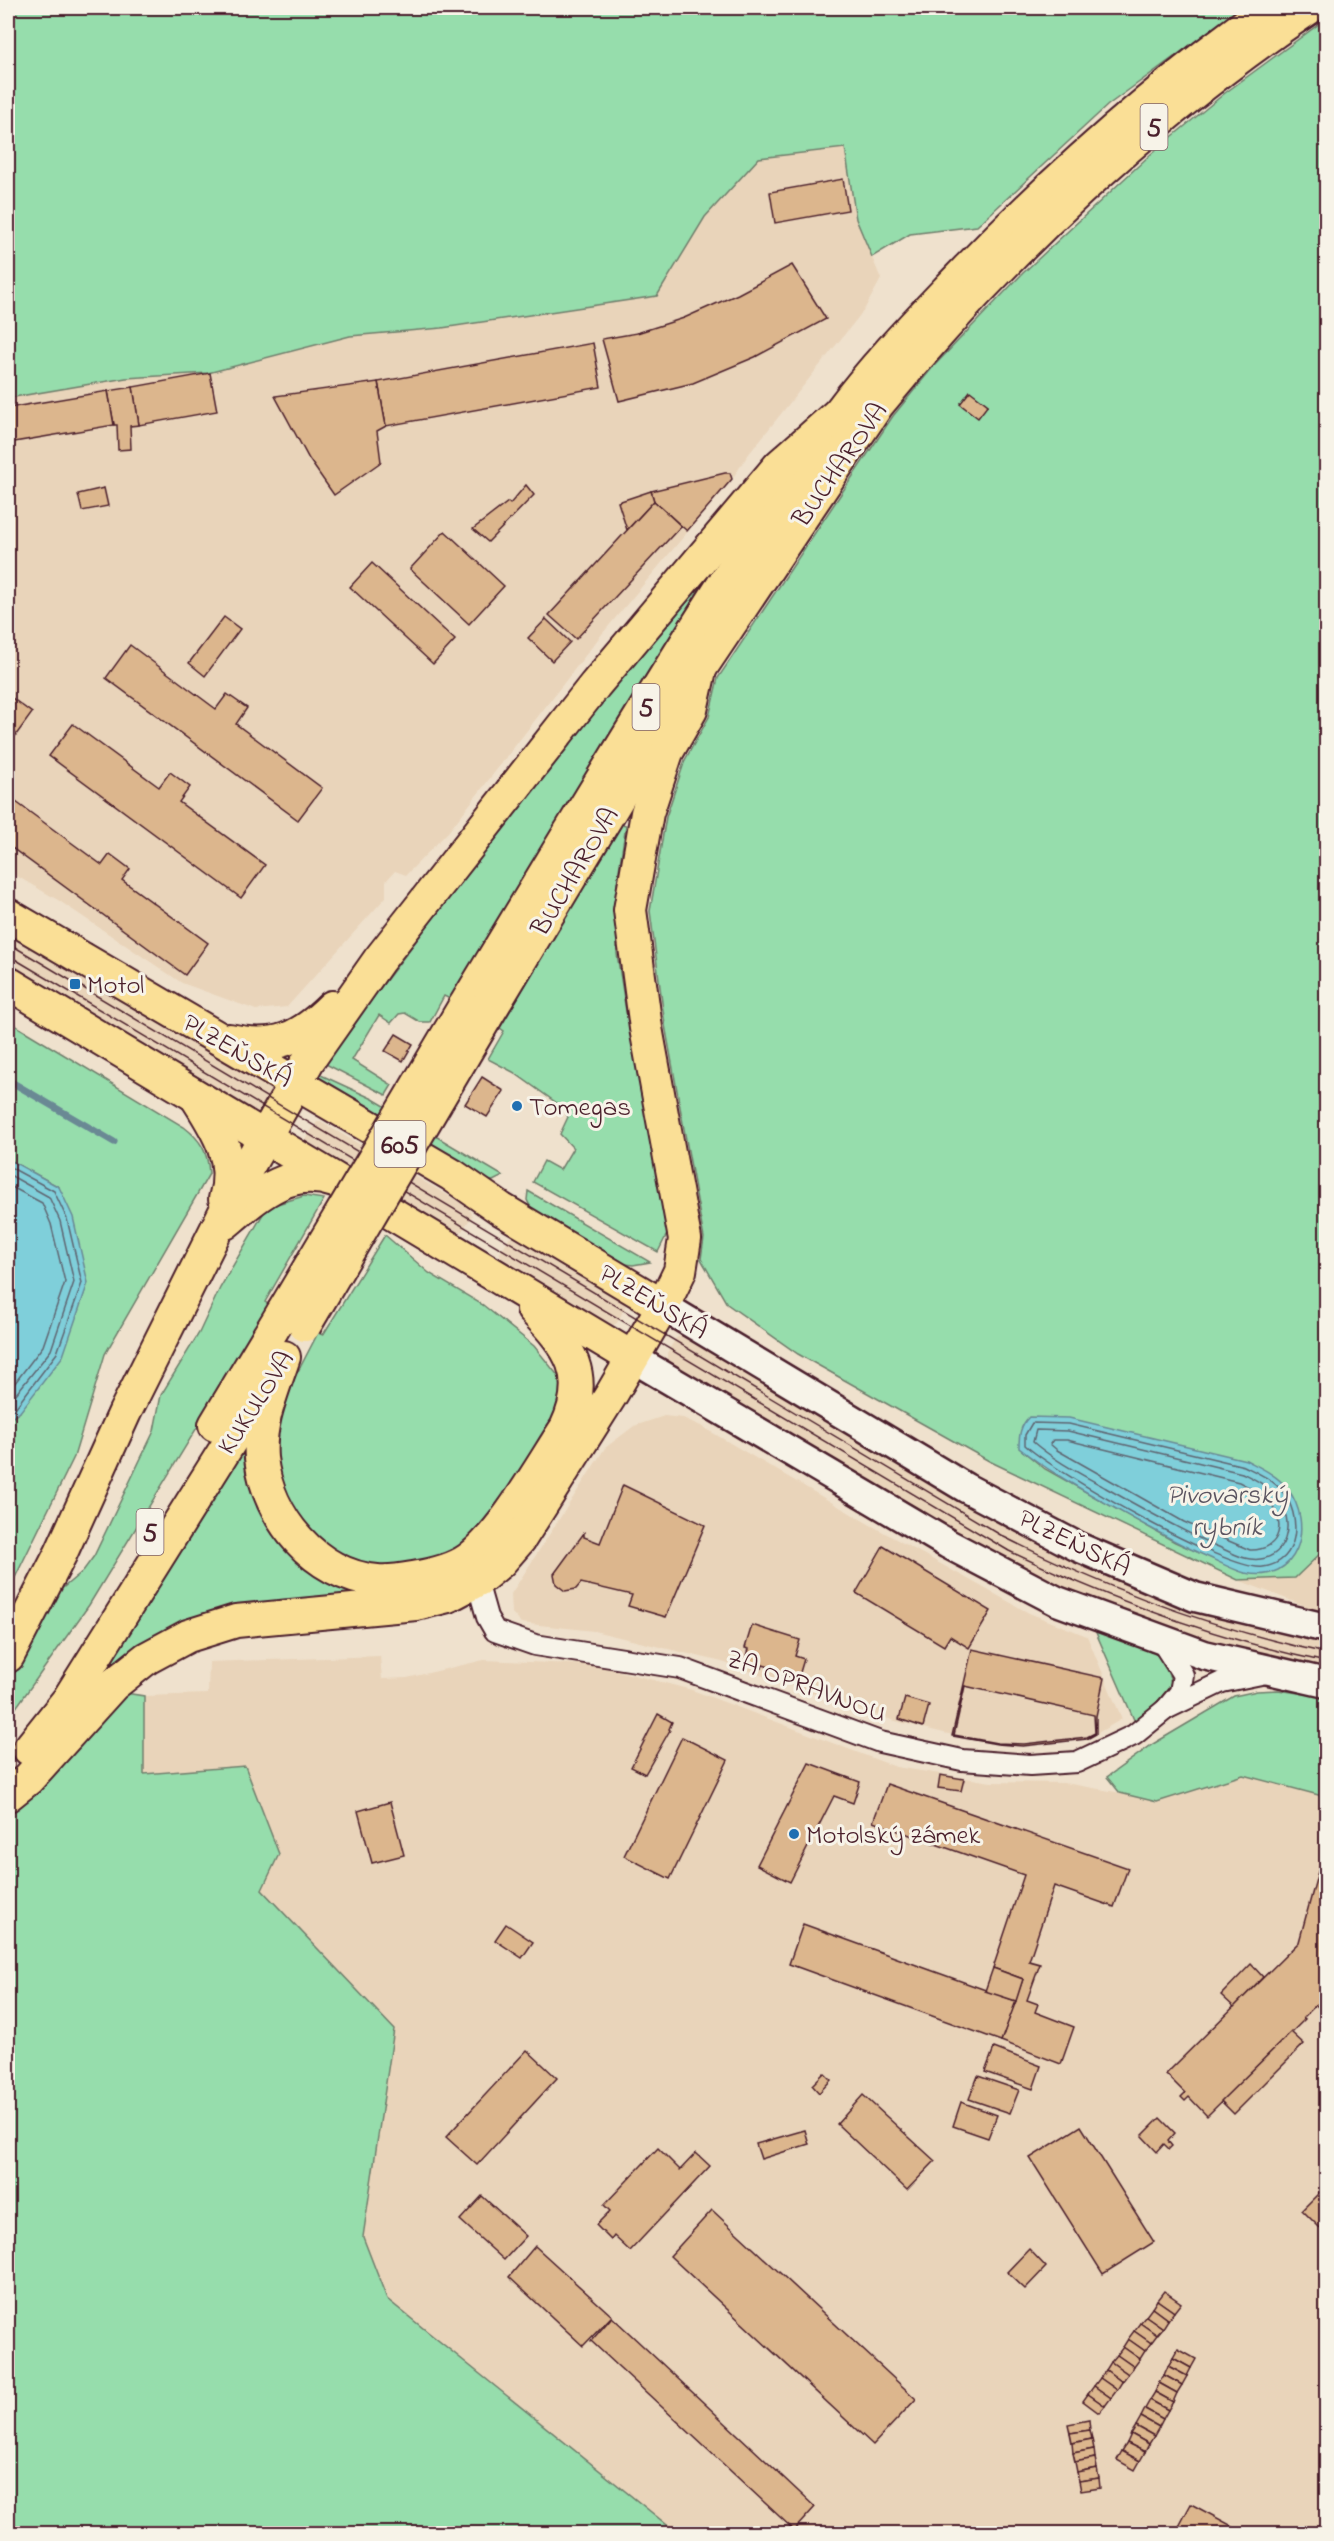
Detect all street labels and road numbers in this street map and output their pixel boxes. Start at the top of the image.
road number: 5 [1140,104,1168,150]
street label: BUCHAROVA [783,395,899,537]
road number: 5 [632,684,660,730]
street label: BUCHAROVA [522,800,630,945]
street label: PLZEŇSKÁ [175,1005,299,1099]
road number: 605 [374,1121,426,1167]
street label: PLZEŇSKÁ [591,1255,715,1351]
street label: KUKULOVA [209,1344,305,1463]
street label: PLZEŇSKÁ [1011,1500,1137,1588]
road number: 5 [136,1509,164,1555]
street label: ZA OPRAVNOU [721,1640,892,1734]

